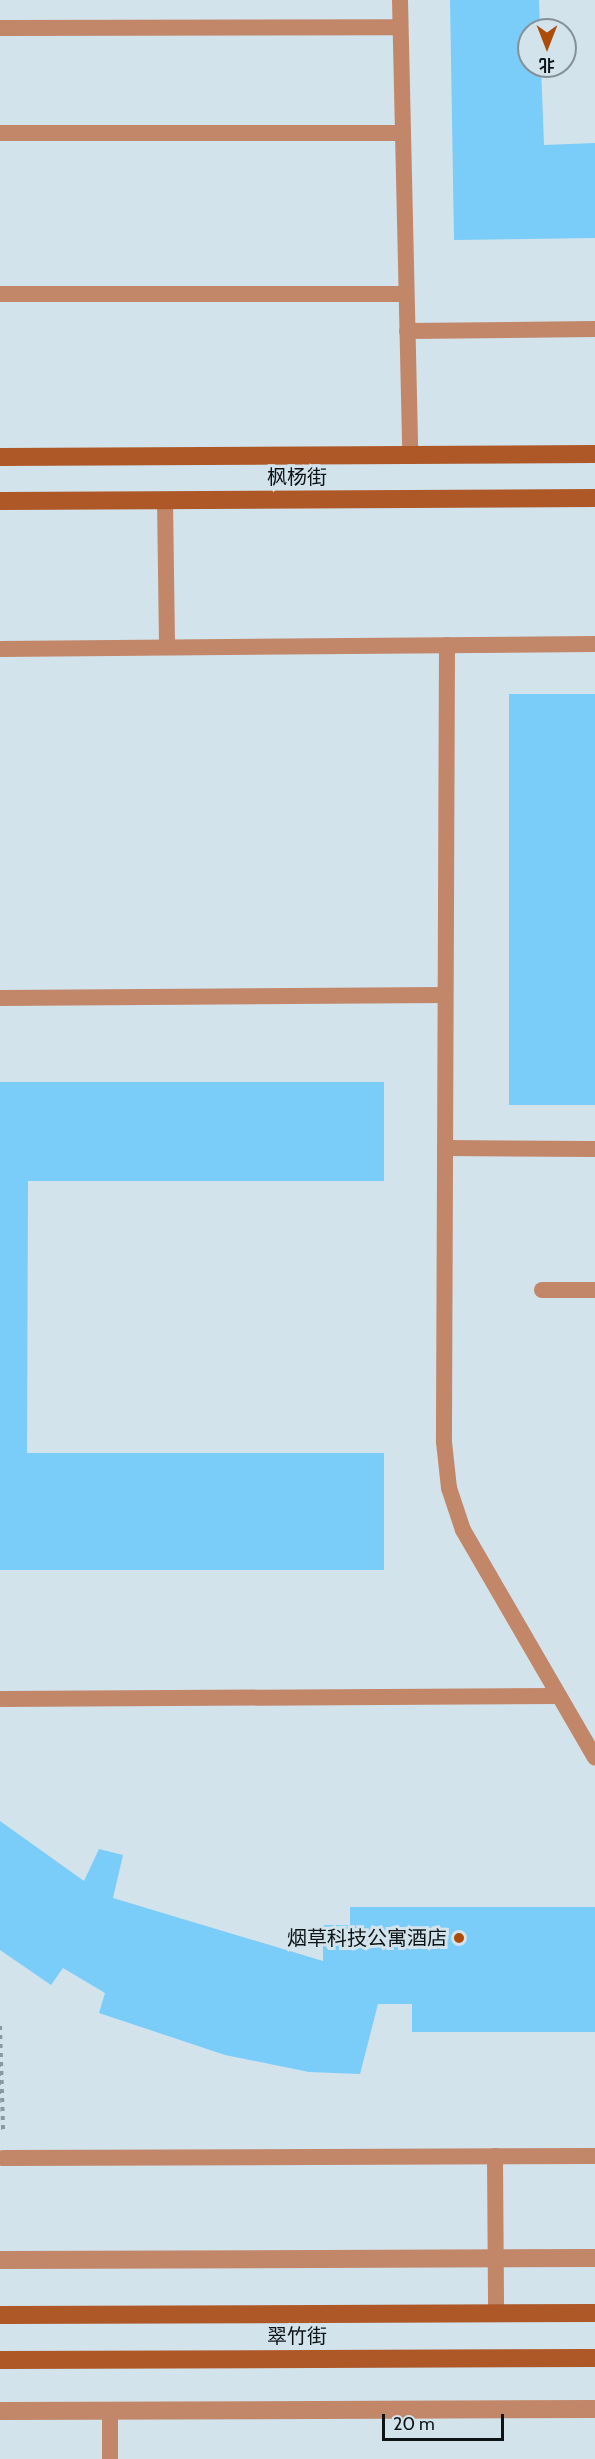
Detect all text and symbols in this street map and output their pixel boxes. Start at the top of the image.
north arrow [517,18,577,78]
text: 北 [539,55,555,74]
street label: 枫杨街 [267,465,327,489]
place label: 烟草科技公寓酒店 [287,1926,447,1950]
marker: 烟草科技公寓酒店 [452,1931,466,1945]
street label: 翠竹街 [267,2324,327,2348]
scale bar [385,2402,506,2440]
text: 20 m [393,2413,435,2435]

